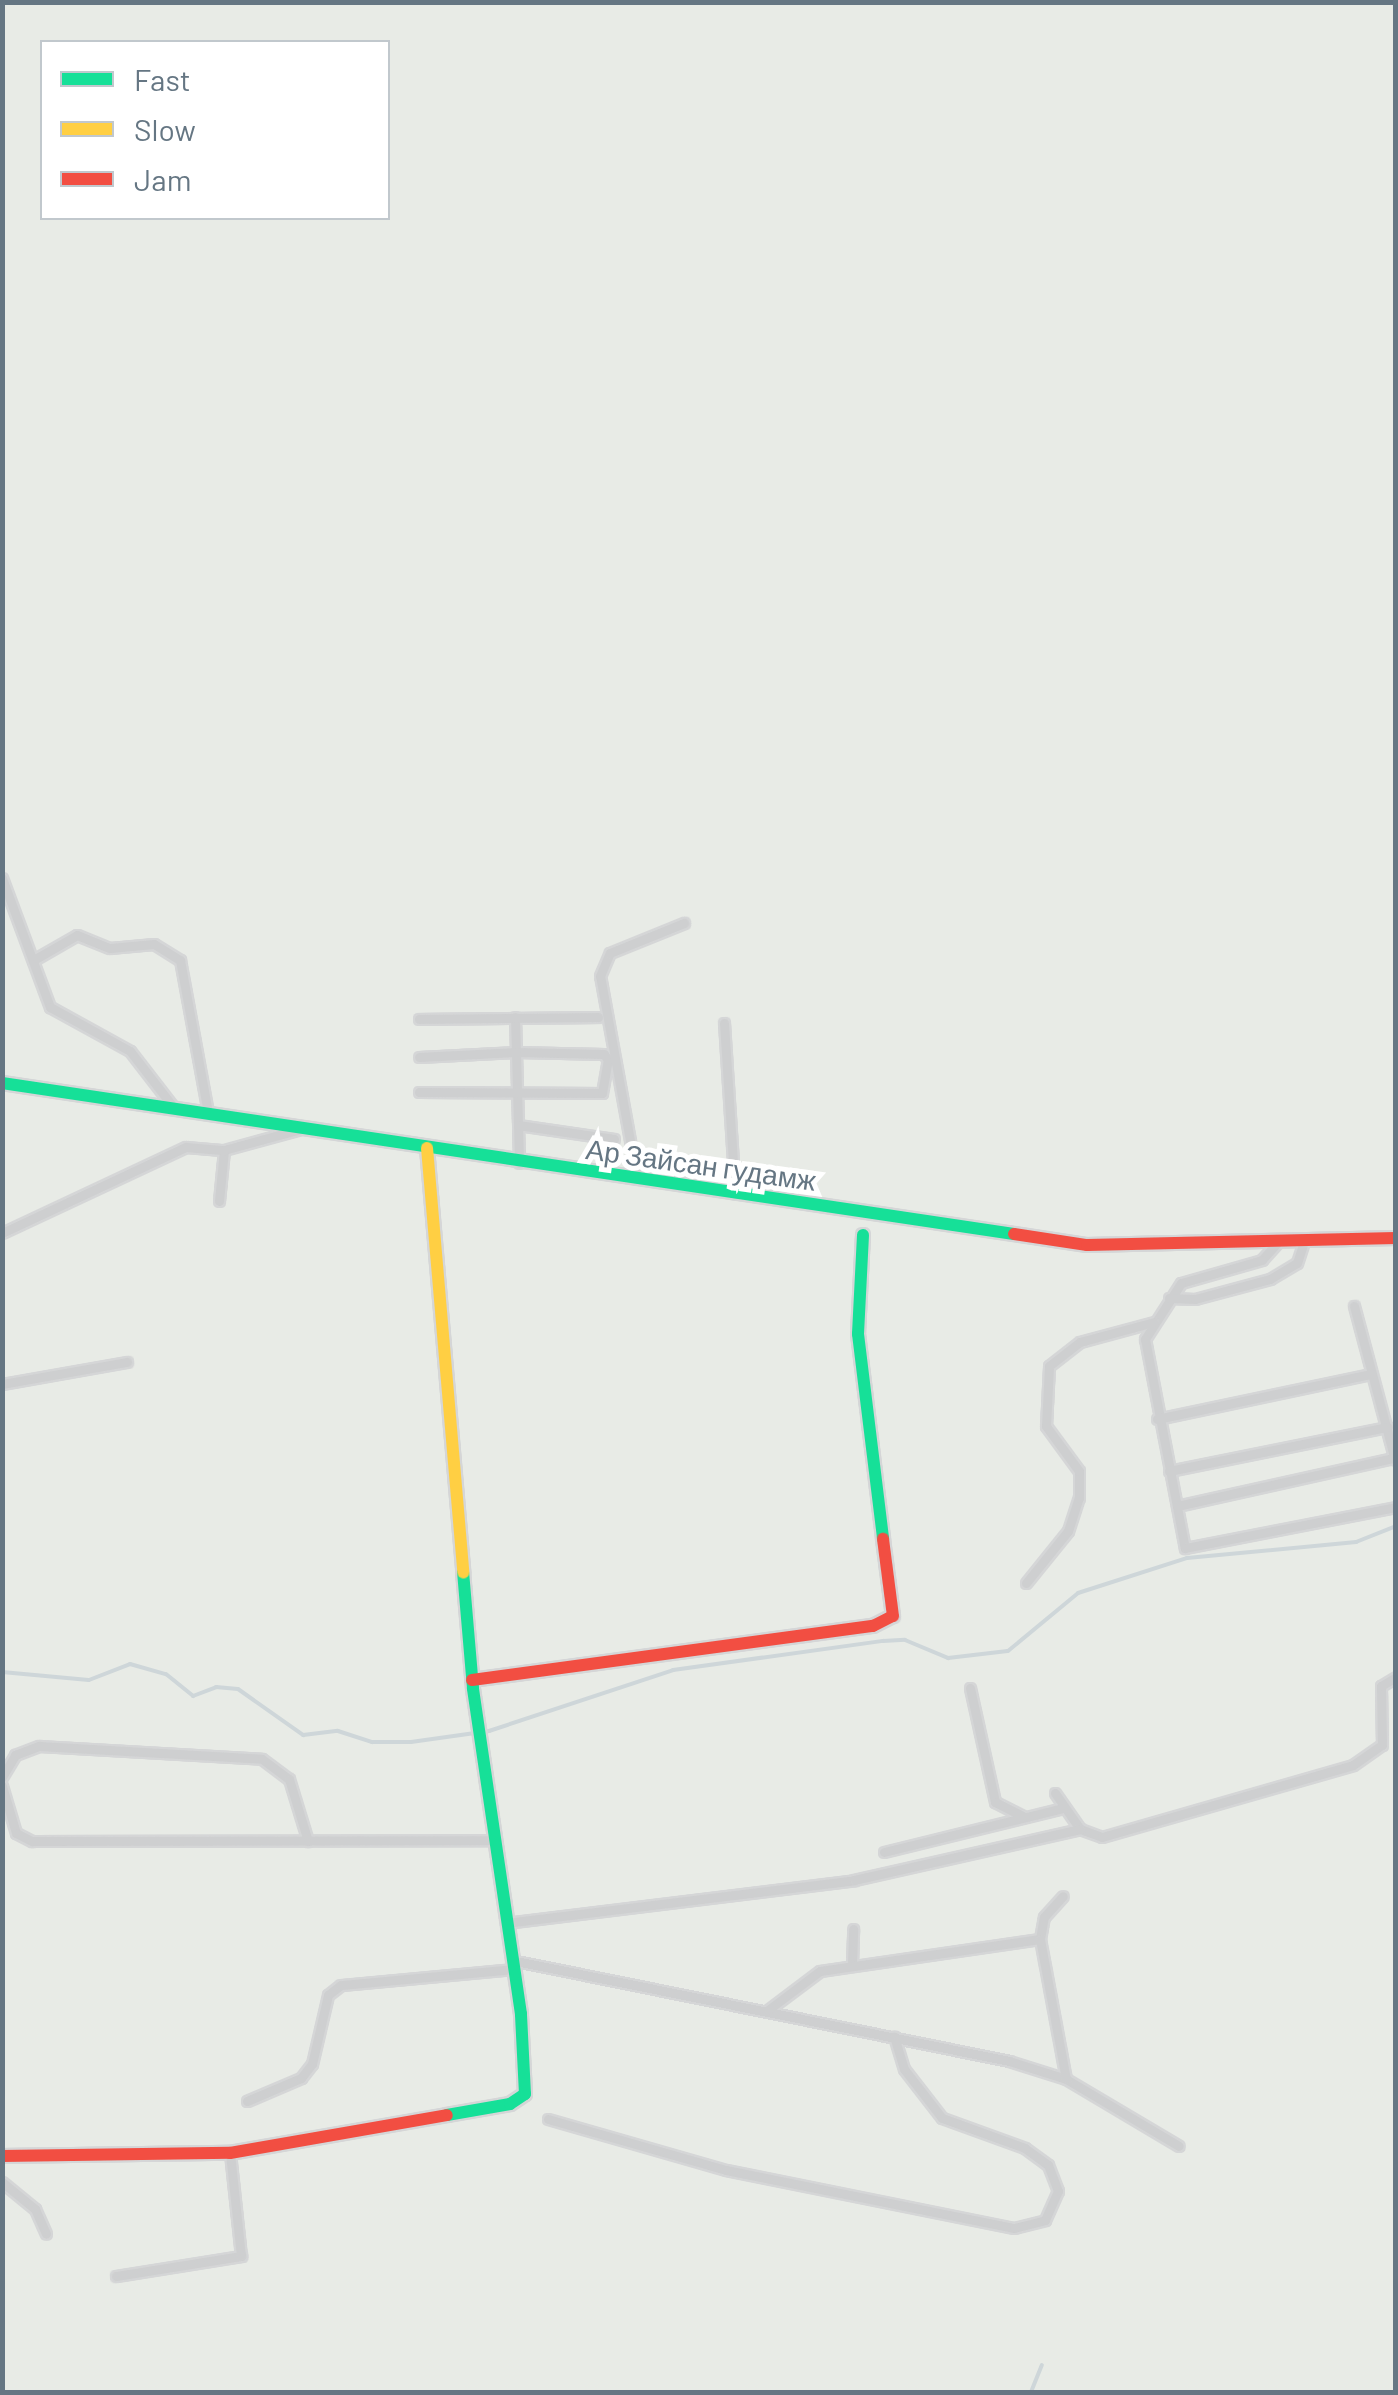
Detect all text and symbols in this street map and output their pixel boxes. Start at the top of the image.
legend [40,40,390,220]
text: Fast [134,61,191,97]
text: Slow [134,111,196,147]
text: Jam [134,161,191,197]
street label: Ар Зайсан гудамж [584,1131,818,1197]

